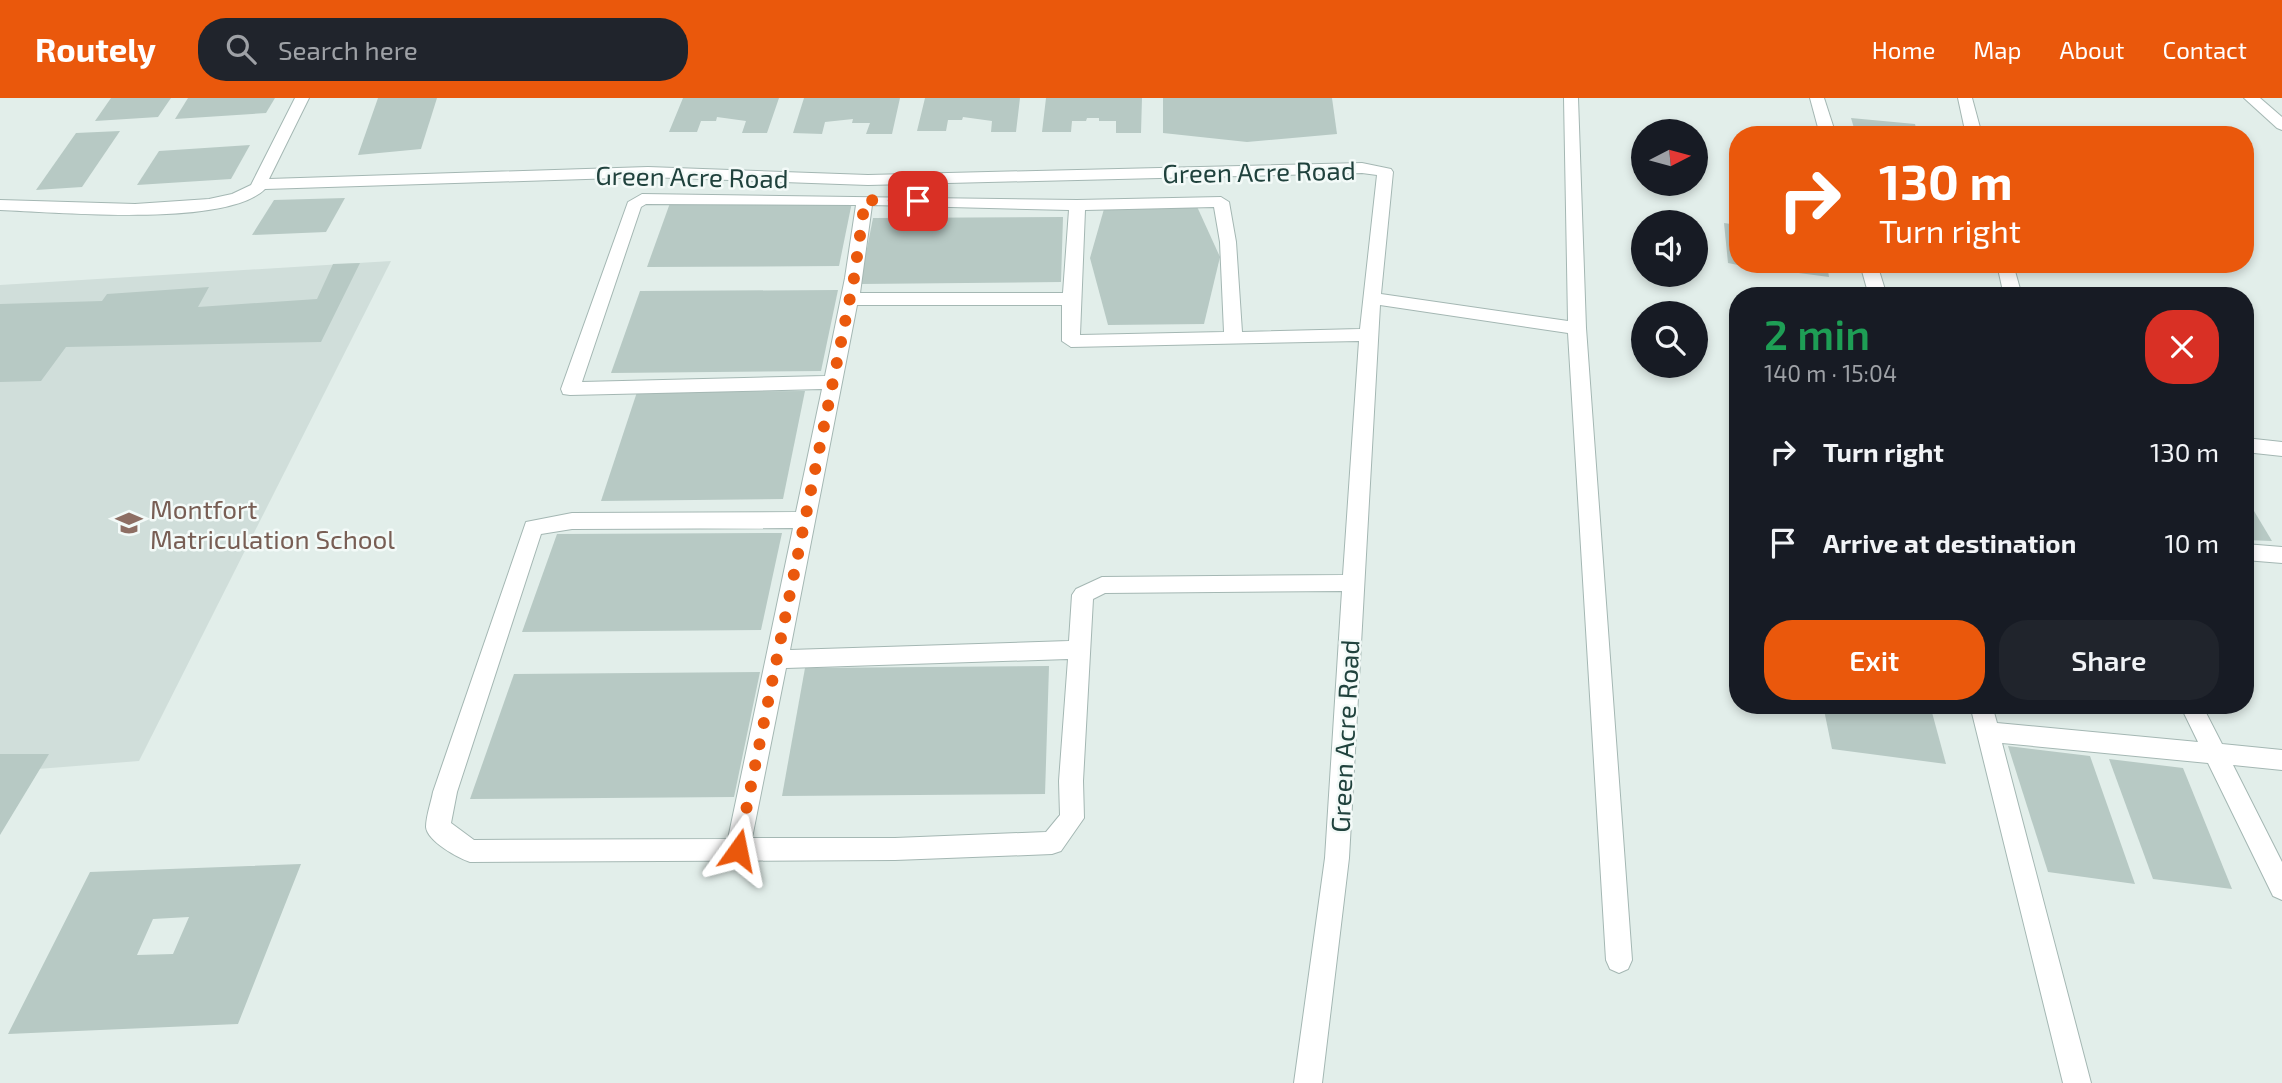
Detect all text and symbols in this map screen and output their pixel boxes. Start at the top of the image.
search box [198,18,688,81]
text: Routely [35,29,156,69]
icon: search [222,30,260,68]
text: Search here [278,34,418,65]
text: Home [1872,35,1935,64]
text: Map [1973,35,2021,64]
text: About [2059,35,2125,64]
text: Contact [2163,35,2247,64]
north arrow [1631,119,1708,196]
map controls [1631,119,1708,378]
text: 130 m [1879,151,2013,210]
street label: Green Acre Road [1162,154,1356,188]
icon: right [1764,154,1855,245]
street label: Green Acre Road [595,159,789,193]
pin [888,171,948,231]
icon: arrive [899,182,937,220]
button: sound [1631,210,1708,287]
text: Turn right [1879,211,2021,249]
button: search [1631,301,1708,378]
text: 2 min [1764,308,1870,358]
button: close [2145,310,2219,384]
text: 140 m · 15:04 [1764,359,1897,387]
icon: right [1764,433,1802,471]
text: Turn right [1823,436,1944,467]
text: 130 m [2150,436,2219,467]
place label: Montfort Matriculation School [150,493,395,554]
school or university icon: Montfort Matriculation School [114,508,144,538]
icon: arrive [1764,524,1802,562]
text: Arrive at destination [1823,527,2076,558]
text: 10 m [2164,527,2219,558]
button: Exit [1764,620,1985,700]
button: Share [1999,620,2219,700]
street label: Green Acre Road [1323,639,1365,833]
position arrow [701,813,775,887]

